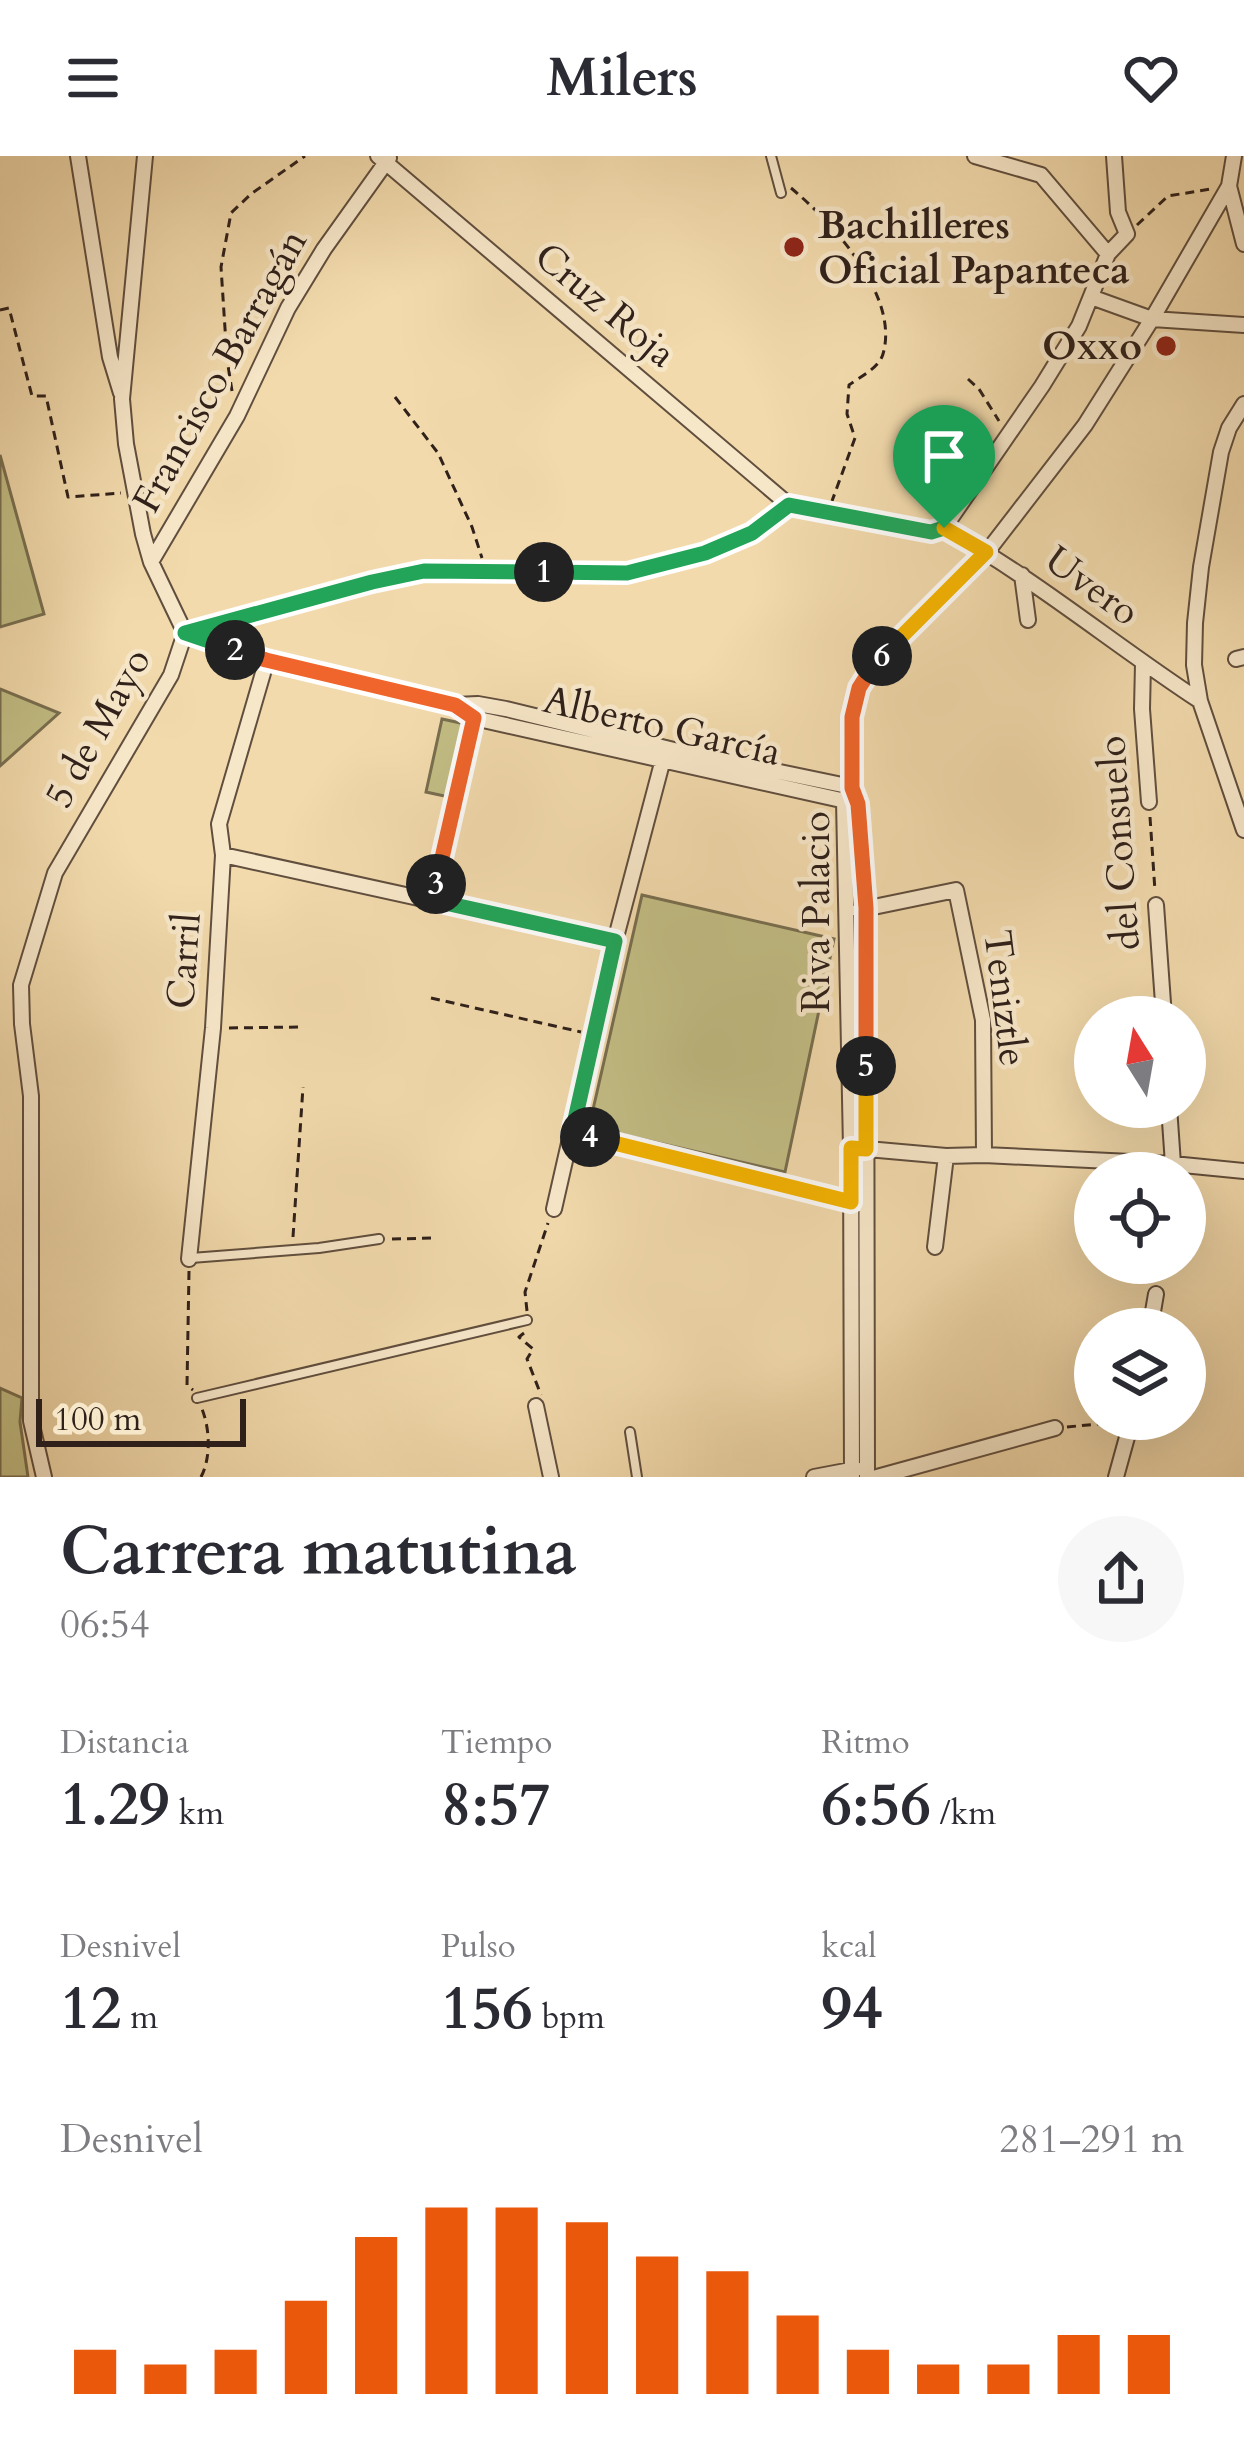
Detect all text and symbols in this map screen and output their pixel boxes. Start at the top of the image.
text: Milers [546,42,698,115]
icon: menu [60,45,126,111]
icon: heart [1118,45,1184,111]
place label: Bachilleres Oficial Papanteca [818,199,1130,297]
street label: Francisco Barragán [120,220,320,522]
street label: Cruz Roja [523,230,687,380]
marker: Bachilleres Oficial Papanteca [781,234,807,260]
place label: Oxxo [1042,320,1142,373]
marker: Oxxo [1153,333,1179,359]
pin [893,405,995,528]
icon: arrive [911,423,977,489]
street label: Uvero [1034,534,1150,638]
pin: 1 [514,542,574,602]
text: 1 [536,549,552,594]
pin: 2 [205,620,265,680]
pin: 6 [852,626,912,686]
text: 2 [227,627,243,672]
text: 6 [874,633,890,678]
street label: 5 de Mayo [32,639,164,817]
street label: Alberto García [538,673,786,779]
street label: del Consuelo [1085,734,1153,952]
street label: Riva Palacio [790,811,843,1013]
pin: 3 [406,854,466,914]
text: 3 [428,861,444,906]
street label: Carril [154,911,214,1011]
street label: Teniztle [970,927,1040,1069]
north arrow [1074,996,1206,1128]
map controls [1074,996,1206,1440]
pin: 5 [836,1036,896,1096]
text: 5 [858,1043,874,1088]
pin: 4 [560,1107,620,1167]
text: 4 [582,1114,598,1159]
button: locate [1074,1152,1206,1284]
button: layers [1074,1308,1206,1440]
scale bar [36,1393,246,1446]
text: 100 m [54,1397,141,1442]
text: Carrera matutina [60,1508,577,1597]
button: share [1058,1516,1184,1642]
text: 06:54 [60,1598,150,1651]
text: Distancia [60,1720,189,1765]
text: Tiempo [441,1720,552,1765]
text: Ritmo [821,1720,910,1765]
text: 1.29 [60,1765,170,1846]
text: 8:57 [441,1765,550,1846]
text: 6:56 [821,1765,931,1846]
text: km [170,1791,224,1836]
text: /km [931,1791,996,1836]
text: Desnivel [60,1924,181,1969]
text: Pulso [441,1924,516,1969]
text: kcal [821,1924,877,1969]
text: 12 [60,1969,121,2050]
text: 156 [441,1969,533,2050]
text: 94 [821,1969,883,2050]
text: m [121,1995,158,2040]
text: bpm [533,1995,605,2040]
text: Desnivel [60,2113,203,2166]
text: 281–291 m [999,2113,1184,2166]

